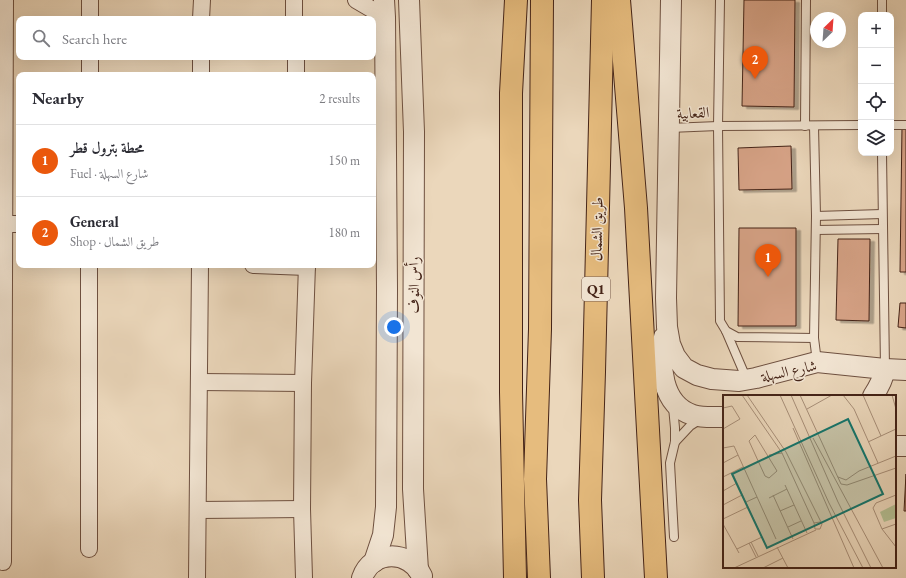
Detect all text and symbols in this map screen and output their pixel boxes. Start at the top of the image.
north arrow [810,12,846,48]
map controls [858,12,894,156]
button: + [858,12,894,48]
search box [16,16,376,60]
icon: search [30,27,52,49]
text: Search here [62,29,127,48]
pin: 2 [742,46,768,79]
button: − [858,48,894,84]
button: locate [858,84,894,120]
text: Nearby [32,87,84,109]
text: 2 results [319,90,360,107]
street label: القعابية [676,102,710,123]
button: layers [858,120,894,156]
text: محطة بترول قطر [70,138,144,157]
text: 1 [42,152,48,169]
text: 150 m [329,152,360,169]
text: Fuel · شارع السهلة [70,165,148,182]
street label: طريق الشمال [586,197,608,261]
text: General [70,212,119,231]
text: 2 [42,224,48,241]
text: 180 m [329,224,360,241]
text: Shop · طريق الشمال [70,233,159,250]
pin: 1 [755,244,781,277]
street label: رأس النوف [403,257,423,313]
road number: Q1 [582,277,610,301]
your location [384,317,404,337]
street label: شارع السهلة [758,355,819,390]
inset map [723,395,896,568]

